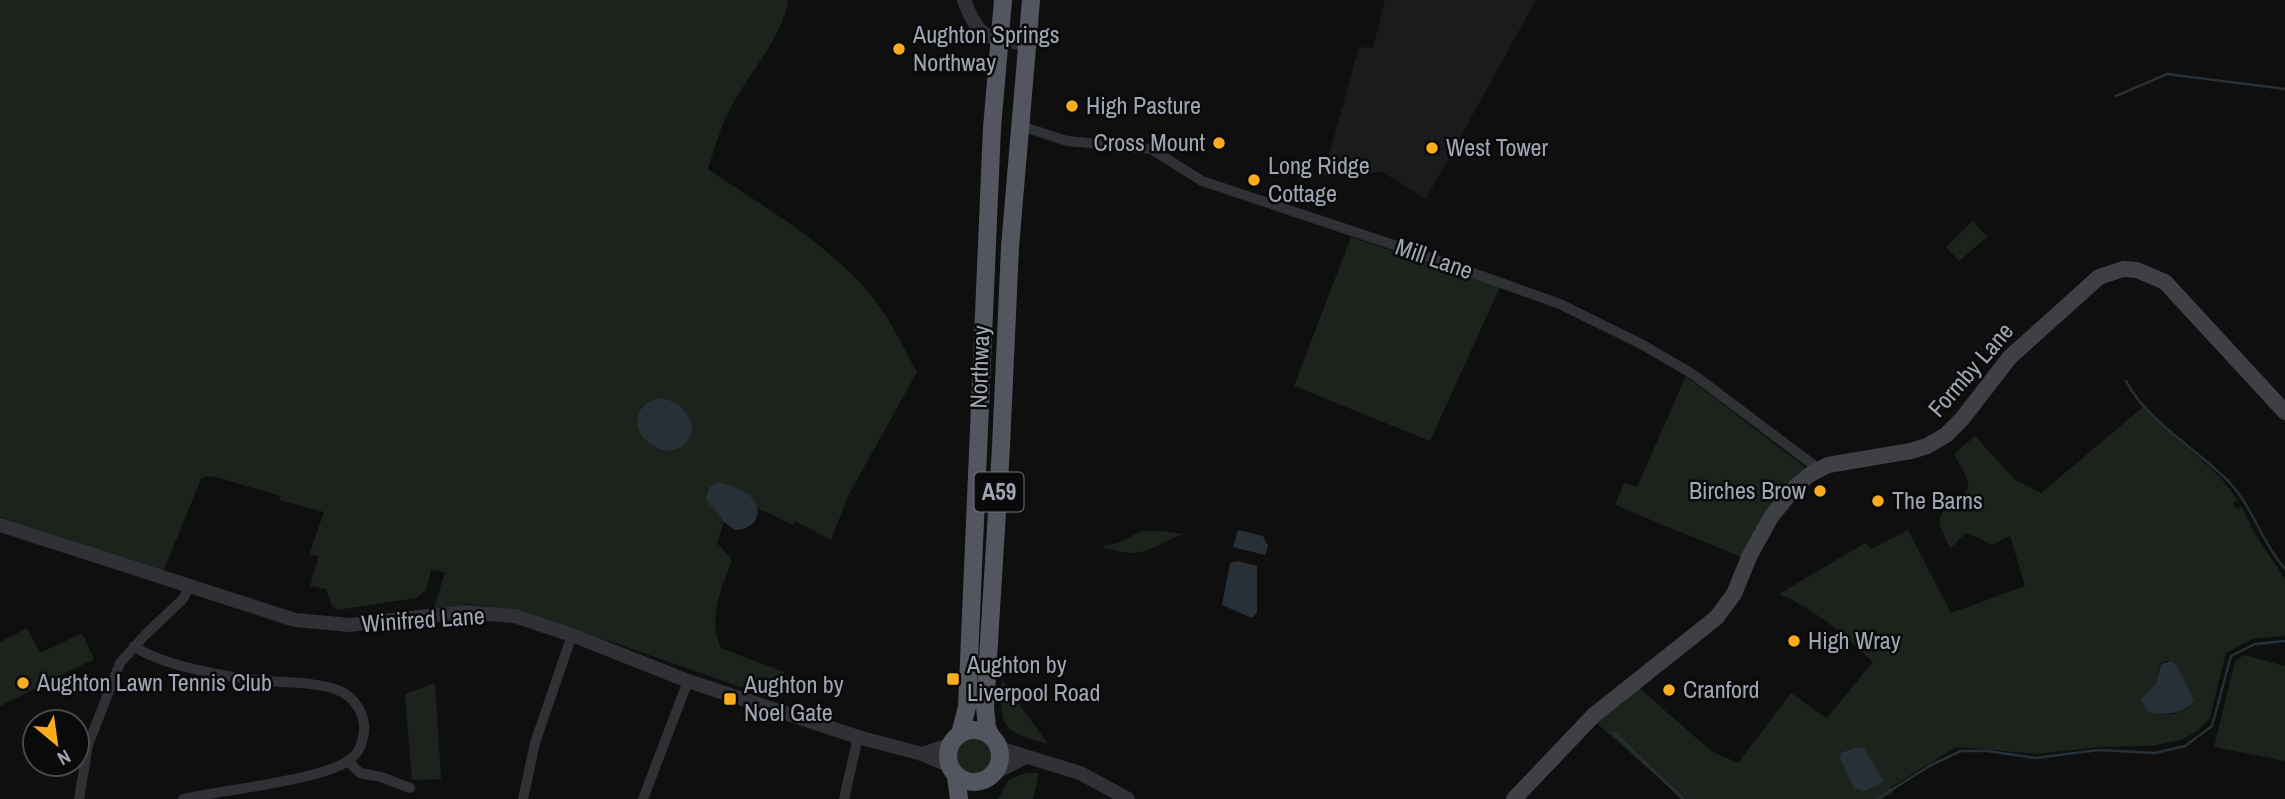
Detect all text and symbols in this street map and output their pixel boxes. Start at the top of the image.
place label: Aughton Springs Northway [912,18,1060,78]
marker: Aughton Springs Northway [891,41,907,57]
place label: High Pasture [1086,89,1201,121]
marker: High Pasture [1064,98,1080,114]
place label: Cross Mount [1093,126,1206,158]
place label: West Tower [1446,131,1549,163]
marker: Cross Mount [1211,135,1227,151]
marker: West Tower [1424,140,1440,156]
place label: Long Ridge Cottage [1268,149,1370,209]
marker: Long Ridge Cottage [1246,172,1262,188]
street label: Mill Lane [1391,230,1477,286]
street label: Formby Lane [1920,315,2020,423]
street label: Northway [962,325,996,409]
road number: A59 [974,472,1024,512]
place label: Birches Brow [1689,474,1807,506]
marker: Birches Brow [1812,483,1828,499]
place label: The Barns [1892,484,1983,516]
marker: The Barns [1870,493,1886,509]
street label: Winifred Lane [360,599,486,639]
place label: High Wray [1808,624,1901,656]
marker: High Wray [1786,633,1802,649]
place label: Aughton by Liverpool Road [966,648,1100,708]
place label: Aughton Lawn Tennis Club [36,666,272,698]
place label: Aughton by Noel Gate [743,668,844,728]
marker: Aughton by Liverpool Road [945,671,961,687]
place label: Cranford [1683,673,1760,705]
marker: Aughton Lawn Tennis Club [15,675,31,691]
marker: Cranford [1661,682,1677,698]
marker: Aughton by Noel Gate [722,691,738,707]
north arrow [21,708,91,778]
text: N [53,744,75,772]

